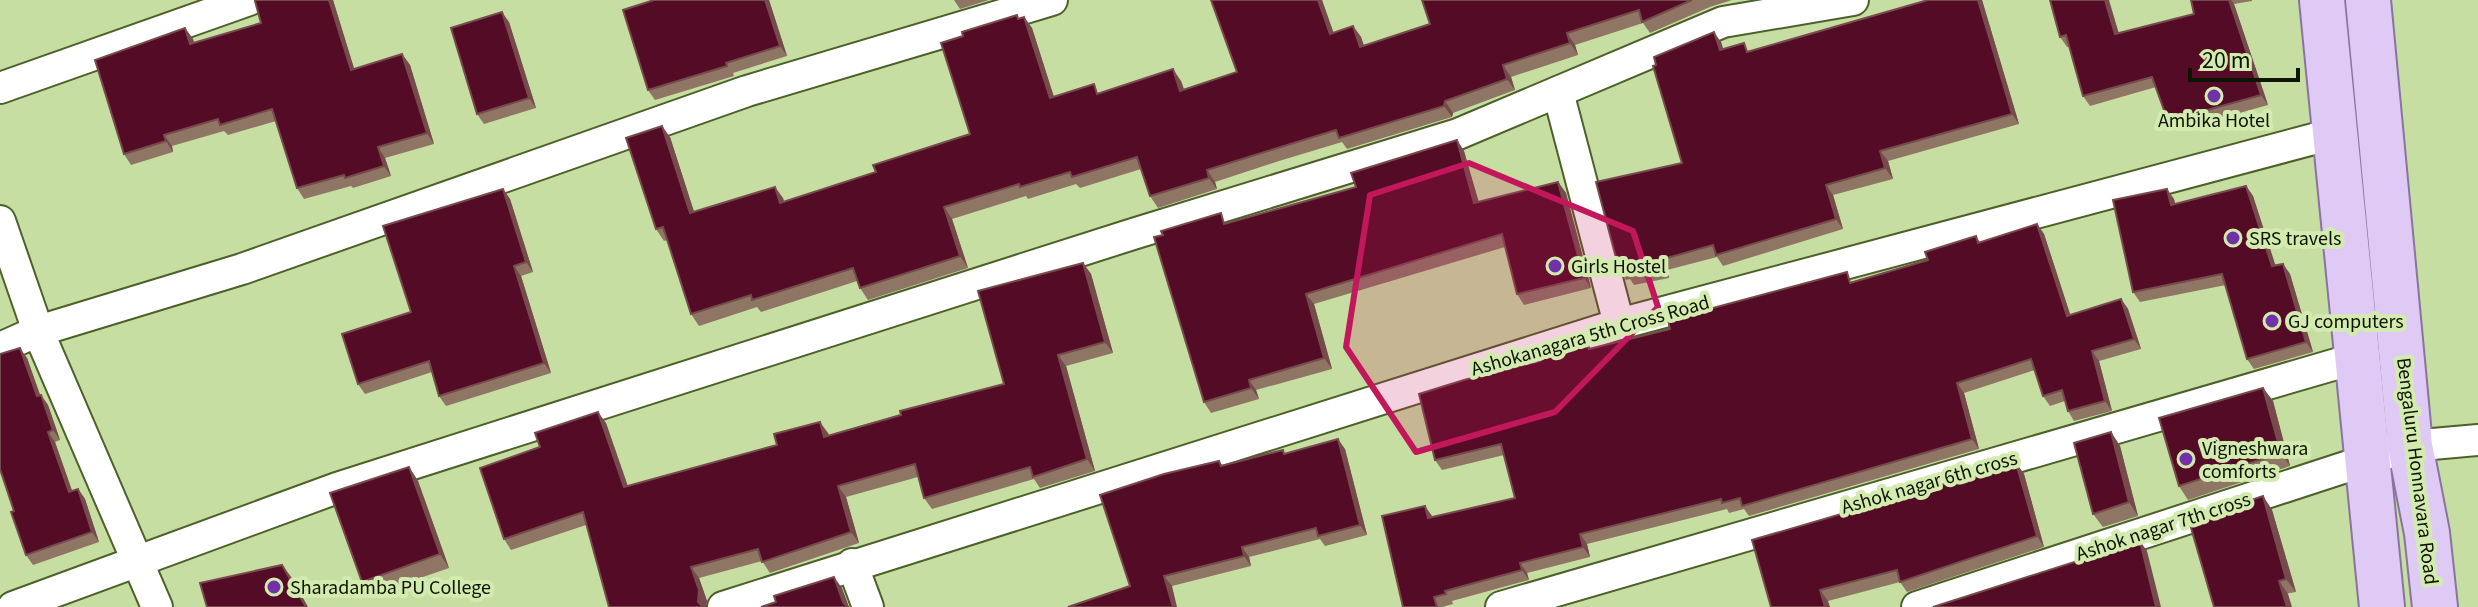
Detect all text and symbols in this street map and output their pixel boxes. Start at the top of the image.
scale bar [2190,32,2298,82]
text: 20 m [2202,43,2251,78]
marker: Ambika Hotel [2205,87,2223,105]
place label: Ambika Hotel [2158,107,2270,135]
place label: SRS travels [2249,225,2341,253]
marker: SRS travels [2224,229,2242,247]
place label: Girls Hostel [1571,253,1666,281]
marker: Girls Hostel [1546,257,1564,275]
street label: Ashokanagara 5th Cross Road [1468,288,1713,383]
place label: GJ computers [2288,308,2404,336]
marker: GJ computers [2263,312,2281,330]
street label: Bengaluru Honnavara Road [2389,356,2445,586]
place label: Vigneshwara comforts [2202,435,2308,486]
street label: Ashok nagar 6th cross [1838,444,2021,522]
marker: Vigneshwara comforts [2177,450,2195,468]
street label: Ashok nagar 7th cross [2072,485,2254,568]
place label: Sharadamba PU College [290,574,491,602]
marker: Sharadamba PU College [265,578,283,596]

